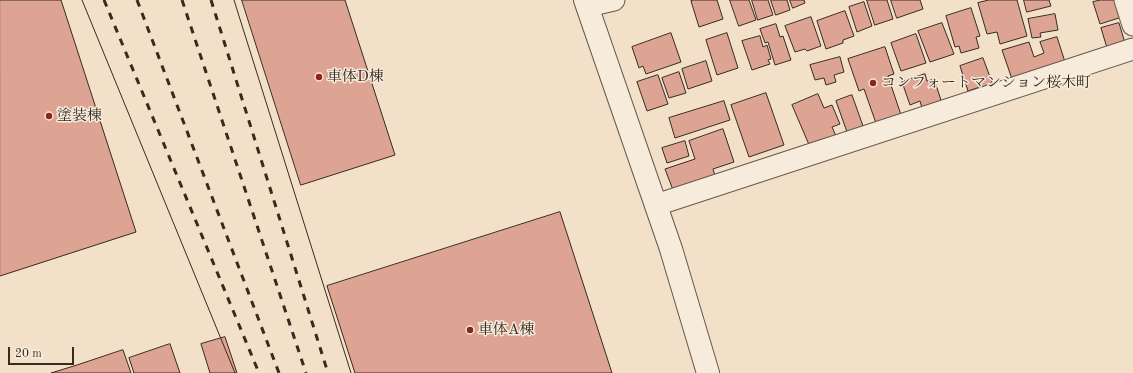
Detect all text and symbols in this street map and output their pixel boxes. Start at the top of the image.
place label: 車体D棟 [327,68,384,86]
marker: 車体D棟 [314,72,324,82]
place label: コンフォートマンション桜木町 [881,74,1091,92]
marker: コンフォートマンション桜木町 [868,78,878,88]
place label: 塗装棟 [57,107,102,125]
marker: 塗装棟 [44,111,54,121]
place label: 車体A棟 [478,321,534,339]
marker: 車体A棟 [465,325,475,335]
scale bar [10,339,76,365]
text: 20 m [15,348,42,360]

